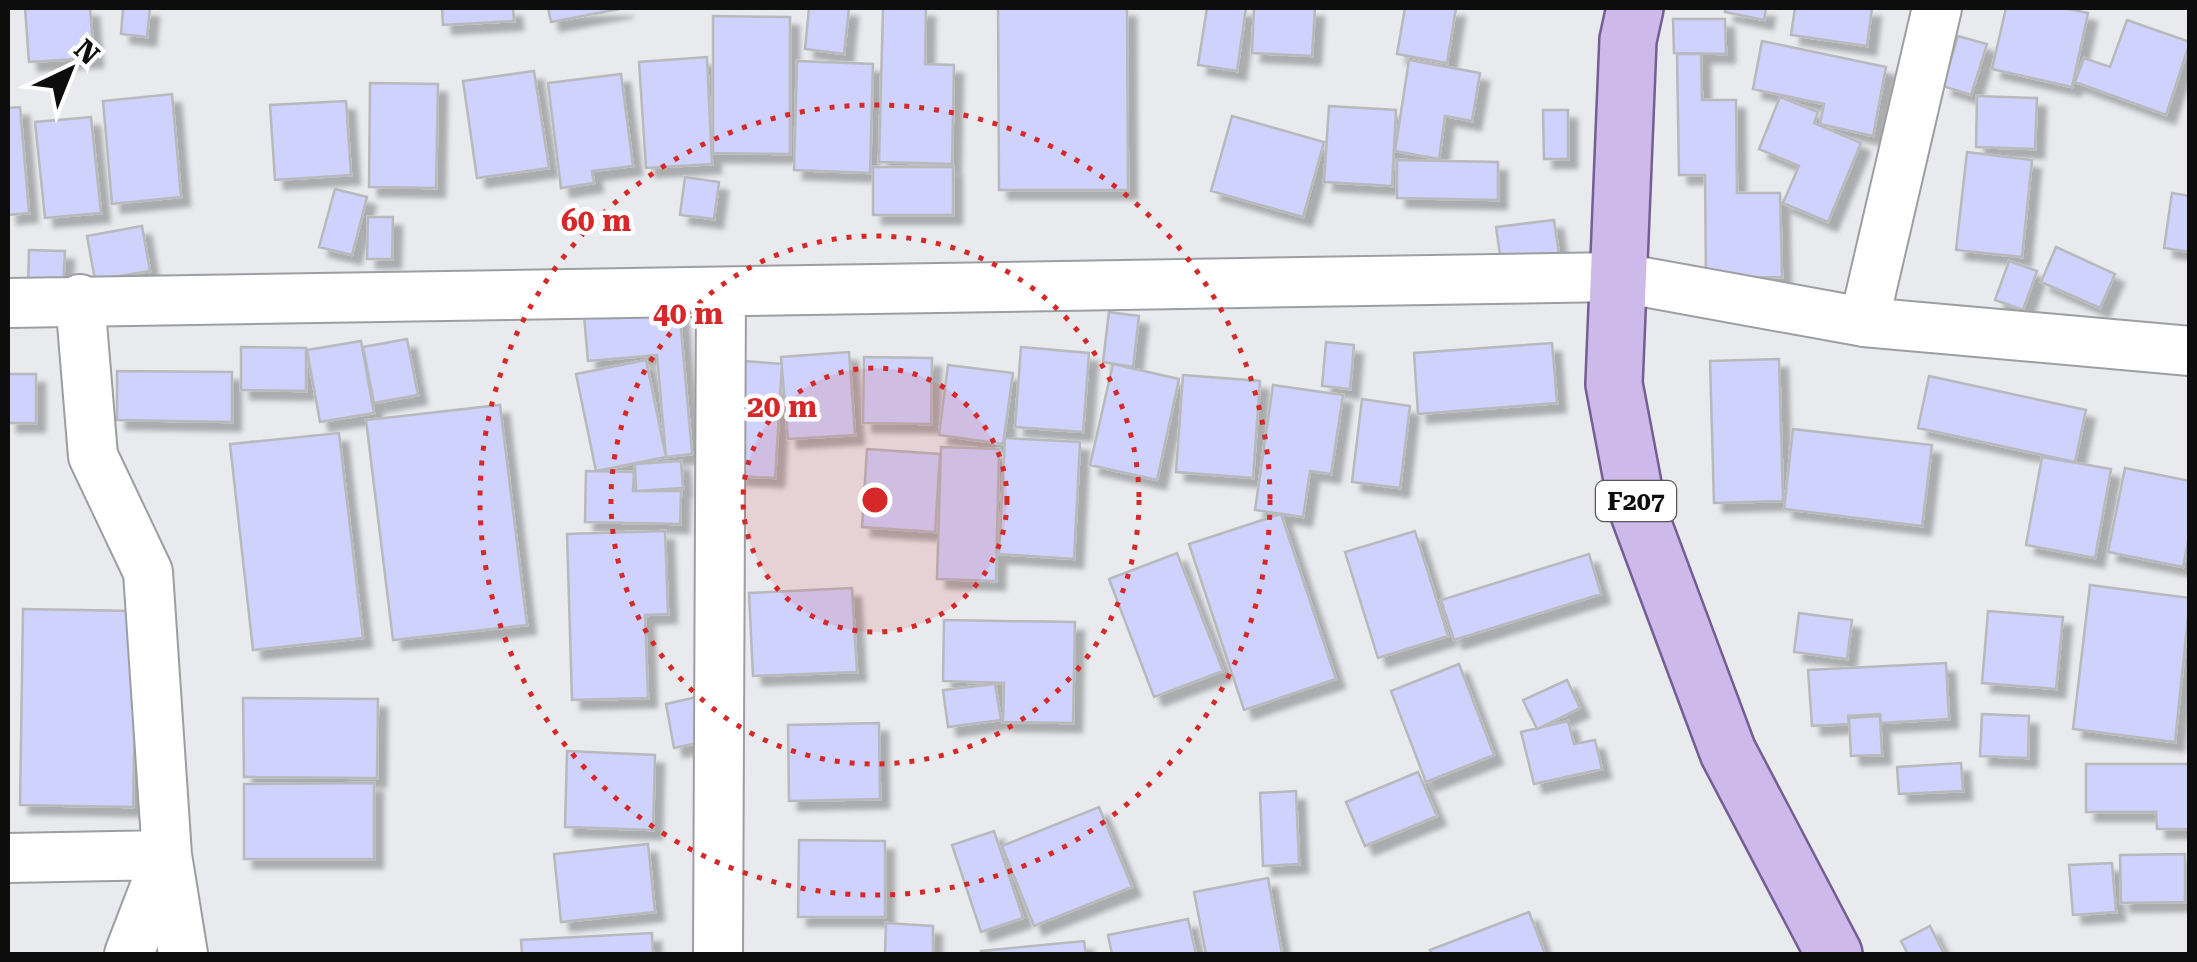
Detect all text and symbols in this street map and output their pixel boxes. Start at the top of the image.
north arrow [20,20,120,120]
text: N [68,33,106,72]
text: 60 m [561,203,631,238]
text: 40 m [653,296,723,331]
text: 20 m [747,389,817,424]
road number: F207 [1596,481,1676,521]
centre of rings [857,482,893,518]

